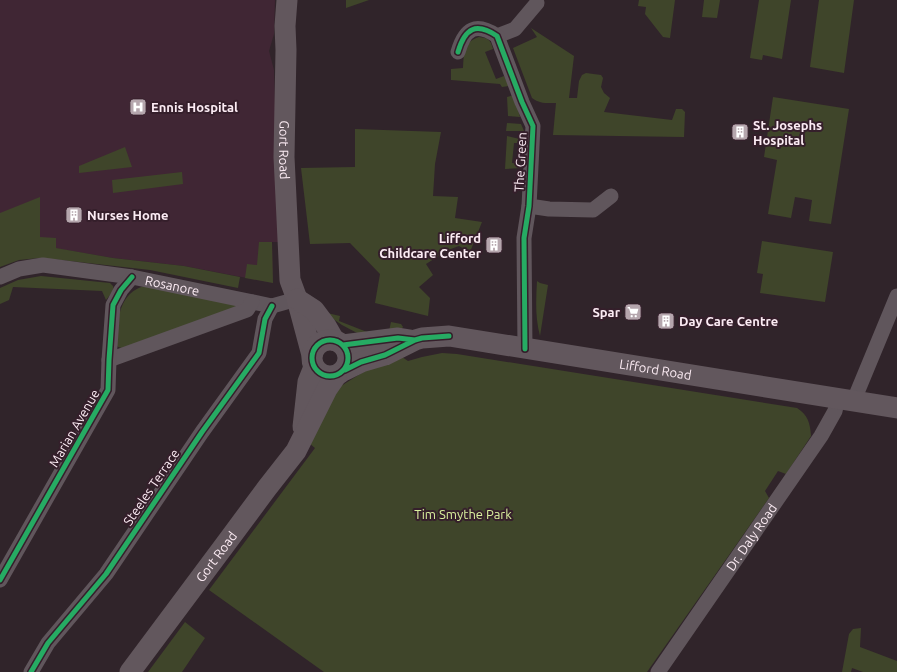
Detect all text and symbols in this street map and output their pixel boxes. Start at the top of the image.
hospital icon: Ennis Hospital [128,97,148,117]
place label: Ennis Hospital [151,100,238,114]
place label: St. Josephs Hospital [753,118,822,147]
street label: Gort Road [277,120,292,180]
building icon: St. Josephs Hospital [730,122,750,142]
street label: The Green [511,132,529,192]
building icon: Nurses Home [64,205,84,225]
place label: Nurses Home [87,208,168,222]
place label: Lifford Childcare Center [379,231,482,260]
building icon: Lifford Childcare Center [484,235,504,255]
street label: Rosanore [144,273,201,298]
supermarket icon: Spar [623,302,643,322]
place label: Spar [592,305,621,319]
building icon: Day Care Centre [656,311,676,331]
place label: Day Care Centre [679,314,778,328]
street label: Lifford Road [619,357,693,382]
street label: Marian Avenue [46,387,102,469]
street label: Steeles Terrace [120,446,182,528]
street label: Dr. Daly Road [723,501,779,573]
park label: Tim Smythe Park [414,507,512,521]
street label: Gort Road [193,529,239,585]

